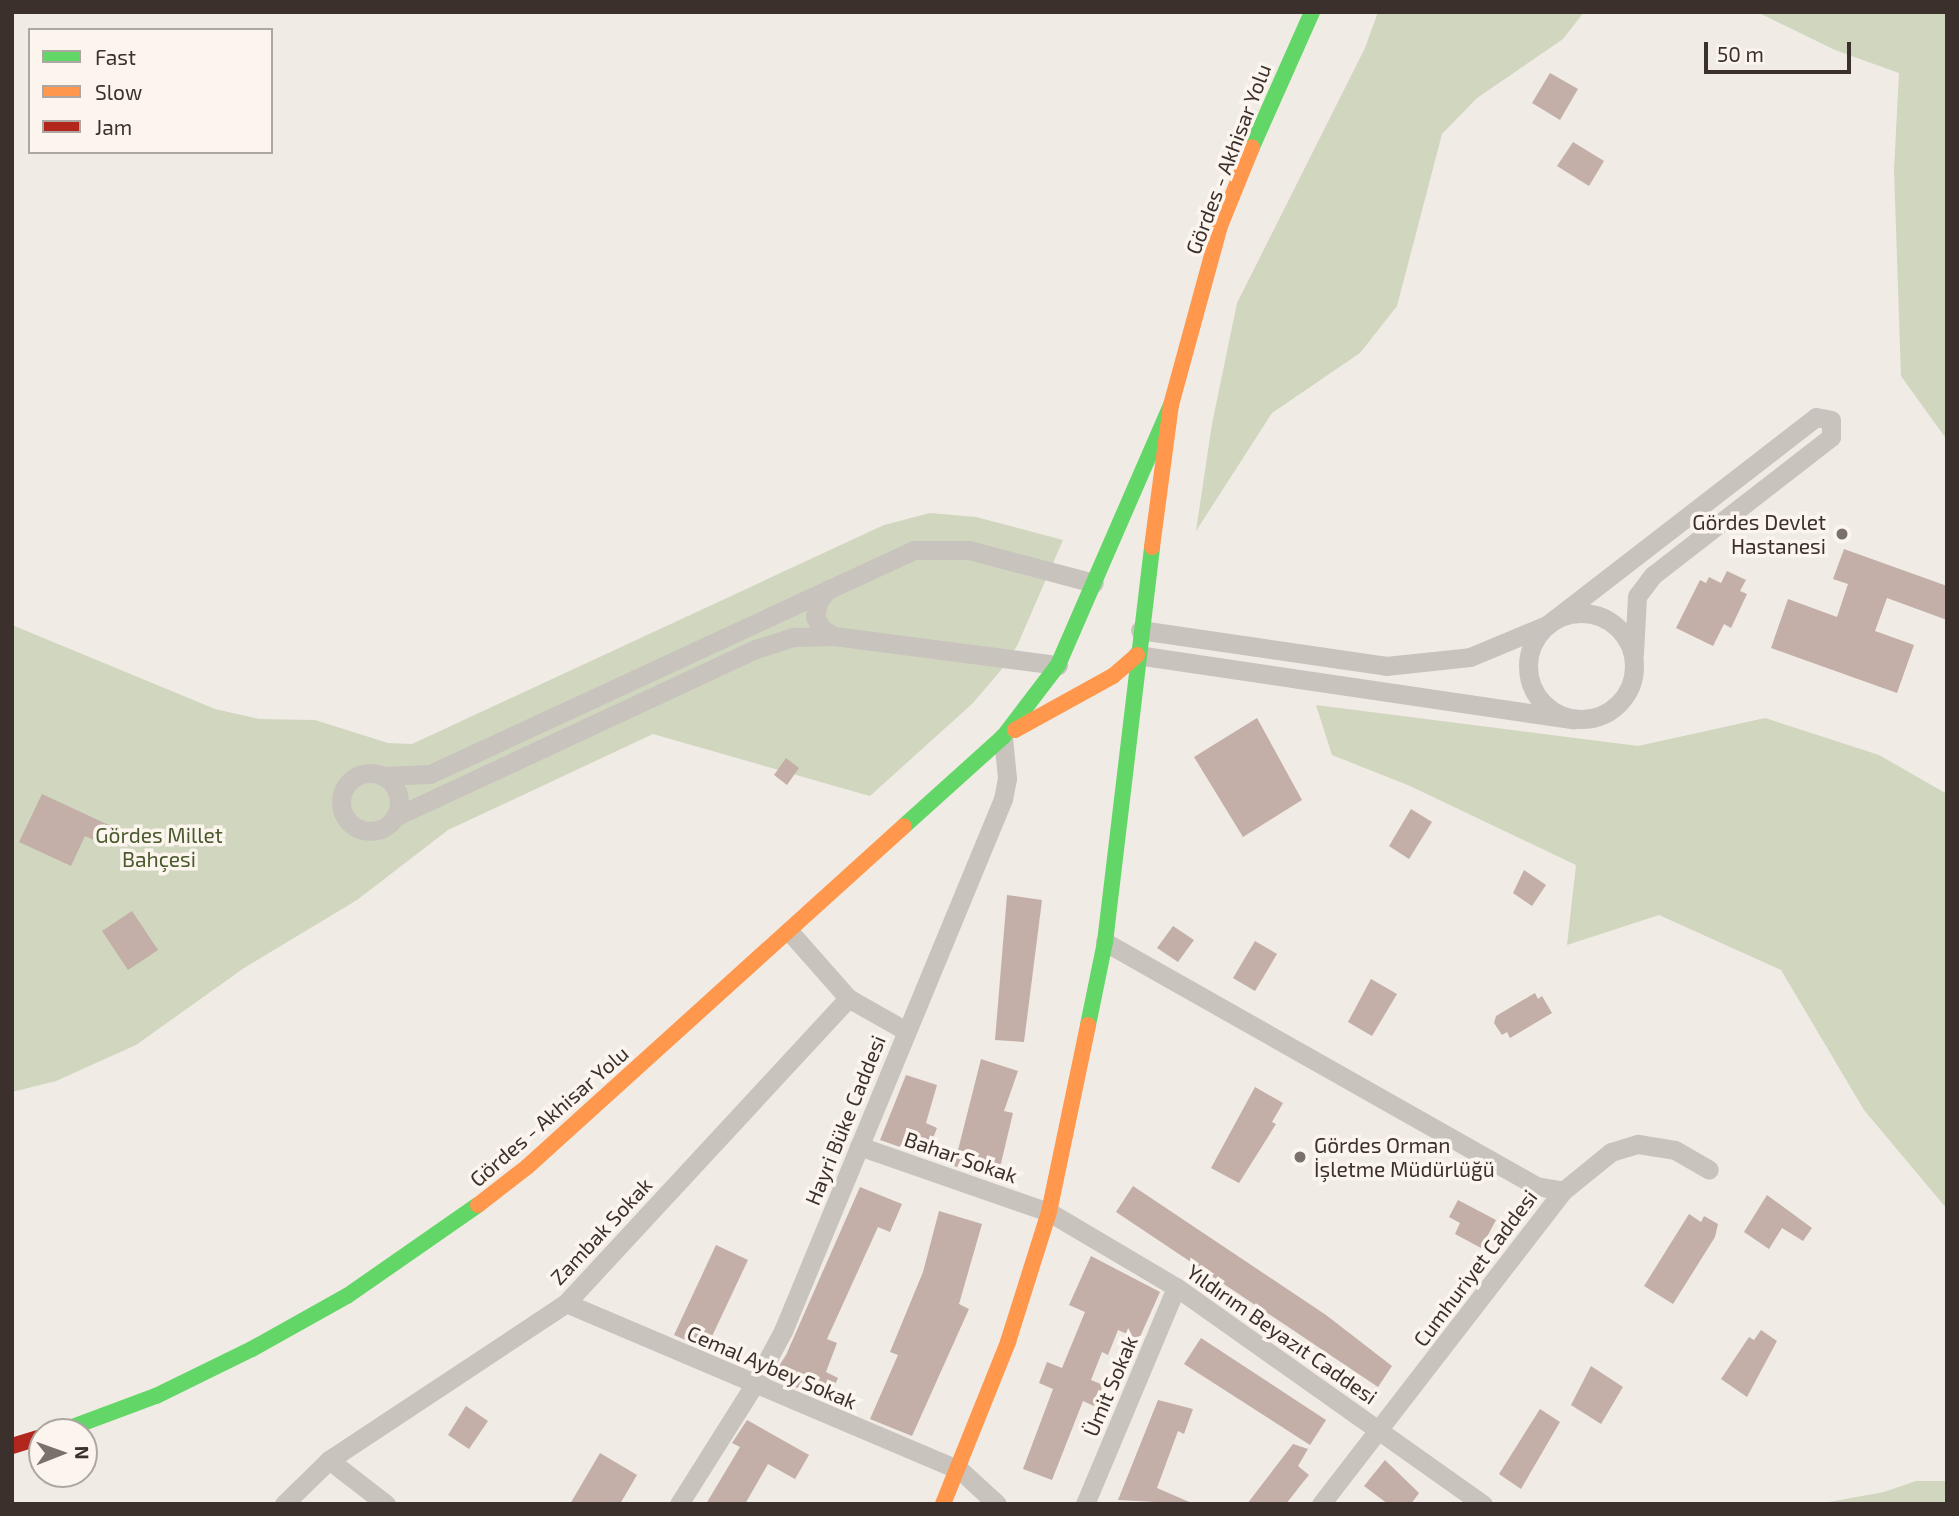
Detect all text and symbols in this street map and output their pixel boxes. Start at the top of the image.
legend [28,28,273,154]
scale bar [1707,28,1854,72]
text: 50 m [1717,41,1764,66]
text: Fast [95,44,136,69]
street label: Gördes - Akhisar Yolu [1180,60,1276,258]
text: Slow [95,79,142,104]
text: Jam [95,114,132,139]
place label: Gördes Devlet Hastanesi [1692,509,1826,559]
marker: Gördes Devlet Hastanesi [1832,524,1852,544]
park label: Gördes Millet Bahçesi [95,822,223,872]
street label: Hayri Büke Caddesi [799,1031,891,1209]
street label: Gördes - Akhisar Yolu [464,1040,634,1192]
street label: Bahar Sokak [901,1126,1021,1188]
place label: Gördes Orman İşletme Müdürlüğü [1314,1132,1495,1182]
marker: Gördes Orman İşletme Müdürlüğü [1292,1149,1308,1165]
street label: Zambak Sokak [545,1172,657,1290]
street label: Cumhuriyet Caddesi [1408,1185,1542,1351]
street label: Yıldırım Beyazıt Caddesi [1182,1259,1382,1409]
street label: Cemal Aybey Sokak [683,1320,861,1414]
street label: Ümit Sokak [1078,1332,1142,1440]
north arrow [28,1418,98,1488]
text: N [71,1446,94,1460]

